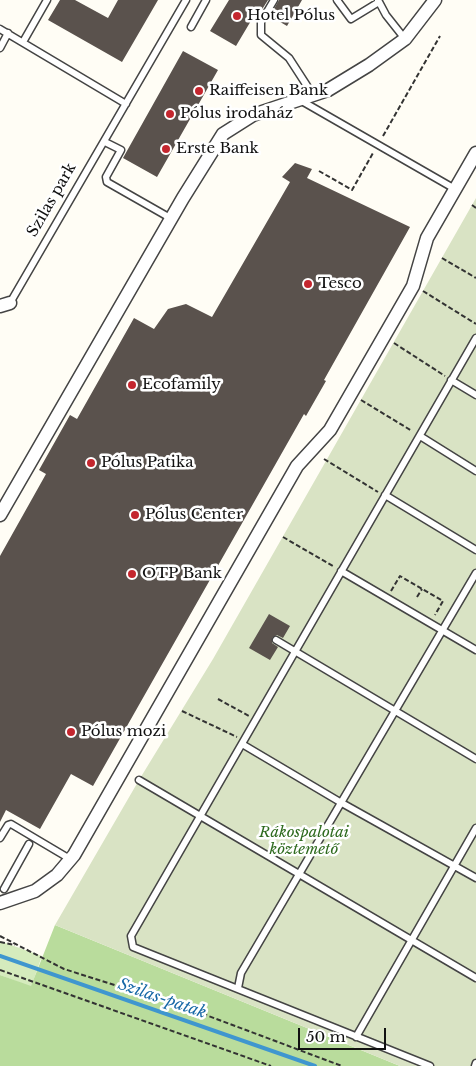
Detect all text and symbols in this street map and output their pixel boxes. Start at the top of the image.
place label: Hotel Pólus [247,7,335,25]
marker: Hotel Pólus [231,10,243,22]
place label: Raiffeisen Bank [209,82,328,100]
marker: Raiffeisen Bank [193,85,205,97]
place label: Pólus irodaház [180,105,293,123]
marker: Pólus irodaház [164,108,176,120]
place label: Erste Bank [176,140,259,158]
marker: Erste Bank [160,143,172,155]
street label: Szilas park [24,160,80,240]
place label: Tesco [318,275,362,293]
marker: Tesco [302,278,314,290]
place label: Ecofamily [142,376,221,394]
marker: Ecofamily [126,379,138,391]
place label: Pólus Patika [101,454,193,472]
marker: Pólus Patika [85,457,97,469]
place label: Pólus Center [145,506,243,524]
marker: Pólus Center [129,509,141,521]
place label: OTP Bank [142,565,222,583]
marker: OTP Bank [126,568,138,580]
place label: Pólus mozi [81,723,166,741]
marker: Pólus mozi [65,726,77,738]
park label: Rákospalotai köztemető [259,824,349,859]
water label: Szilas-patak [115,975,209,1023]
scale bar [301,1018,388,1050]
text: 50 m [306,1027,346,1046]

